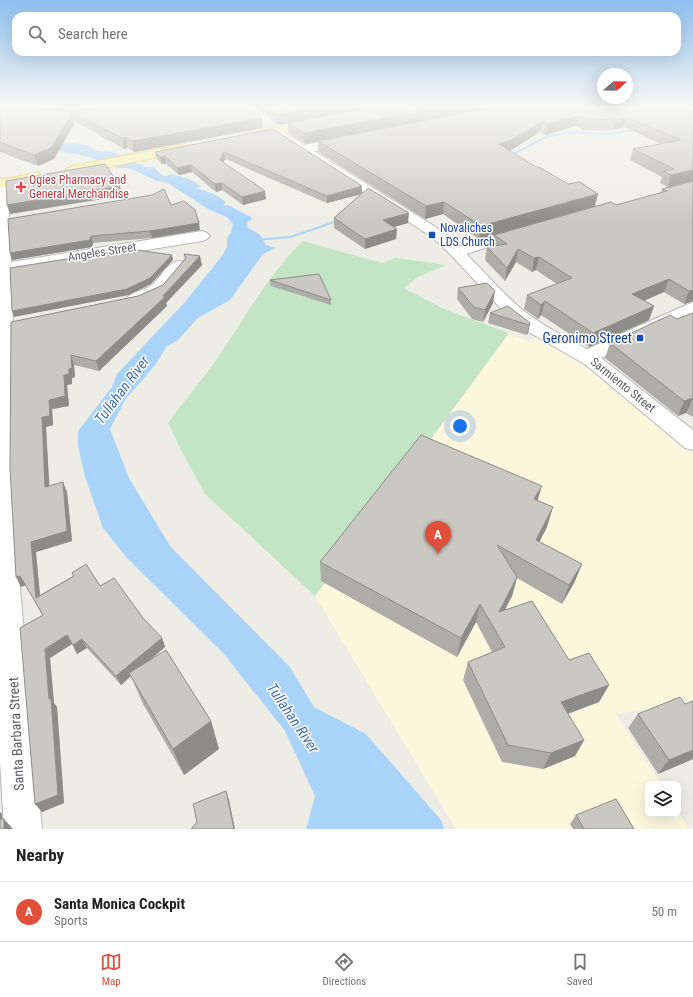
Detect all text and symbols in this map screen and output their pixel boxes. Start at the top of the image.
search box [12,12,681,56]
icon: search [26,23,48,45]
text: Search here [58,25,128,43]
north arrow [597,68,633,104]
place label: Ogies Pharmacy and General Merchandise [29,173,129,201]
marker: Ogies Pharmacy and General Merchandise [16,182,26,192]
place label: Novaliches LDS Church [440,221,495,249]
marker: Novaliches LDS Church [427,230,437,240]
street label: Angeles Street [67,240,138,264]
place label: Geronimo Street [542,330,632,346]
marker: Geronimo Street [635,333,645,343]
water label: Tullahan River [91,352,154,428]
street label: Sarmiento Street [588,355,659,416]
your location [450,416,470,436]
pin: A [425,521,451,554]
street label: Santa Barbara Street [5,677,27,791]
water label: Tullahan River [263,680,323,757]
map controls [645,781,681,817]
button: layers [645,781,681,817]
text: Nearby [16,845,64,865]
text: Santa Monica Cockpit [54,895,185,913]
text: A [25,904,33,919]
text: 50 m [651,904,677,919]
text: Sports [54,913,88,928]
tab: Map [100,951,122,988]
tab: Directions [322,951,366,988]
tab: Saved [567,951,593,988]

